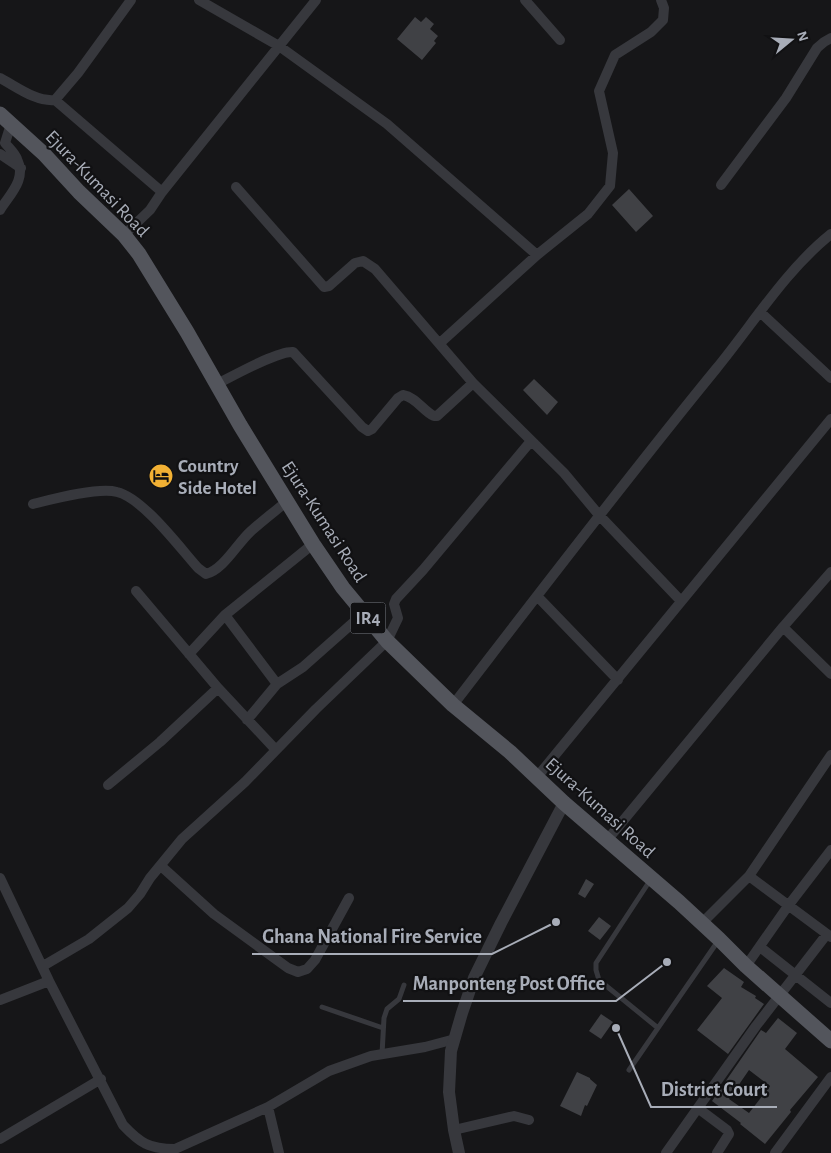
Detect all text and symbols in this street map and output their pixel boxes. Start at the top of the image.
north arrow [766,15,816,65]
text: N [794,29,811,43]
street label: Ejura-Kumasi Road [42,127,152,241]
place label: Country Side Hotel [178,457,257,498]
street label: Ejura-Kumasi Road [278,458,370,586]
hotel icon: Country Side Hotel [148,463,174,489]
road number: IR4 [350,602,386,634]
street label: Ejura-Kumasi Road [542,754,658,862]
callout: Ghana National Fire Service [252,919,492,954]
text: Ghana National Fire Service [262,927,482,947]
callout: Manponteng Post Office [403,966,616,1001]
text: Manponteng Post Office [413,974,605,994]
callout: District Court [651,1072,777,1107]
text: District Court [661,1080,767,1100]

